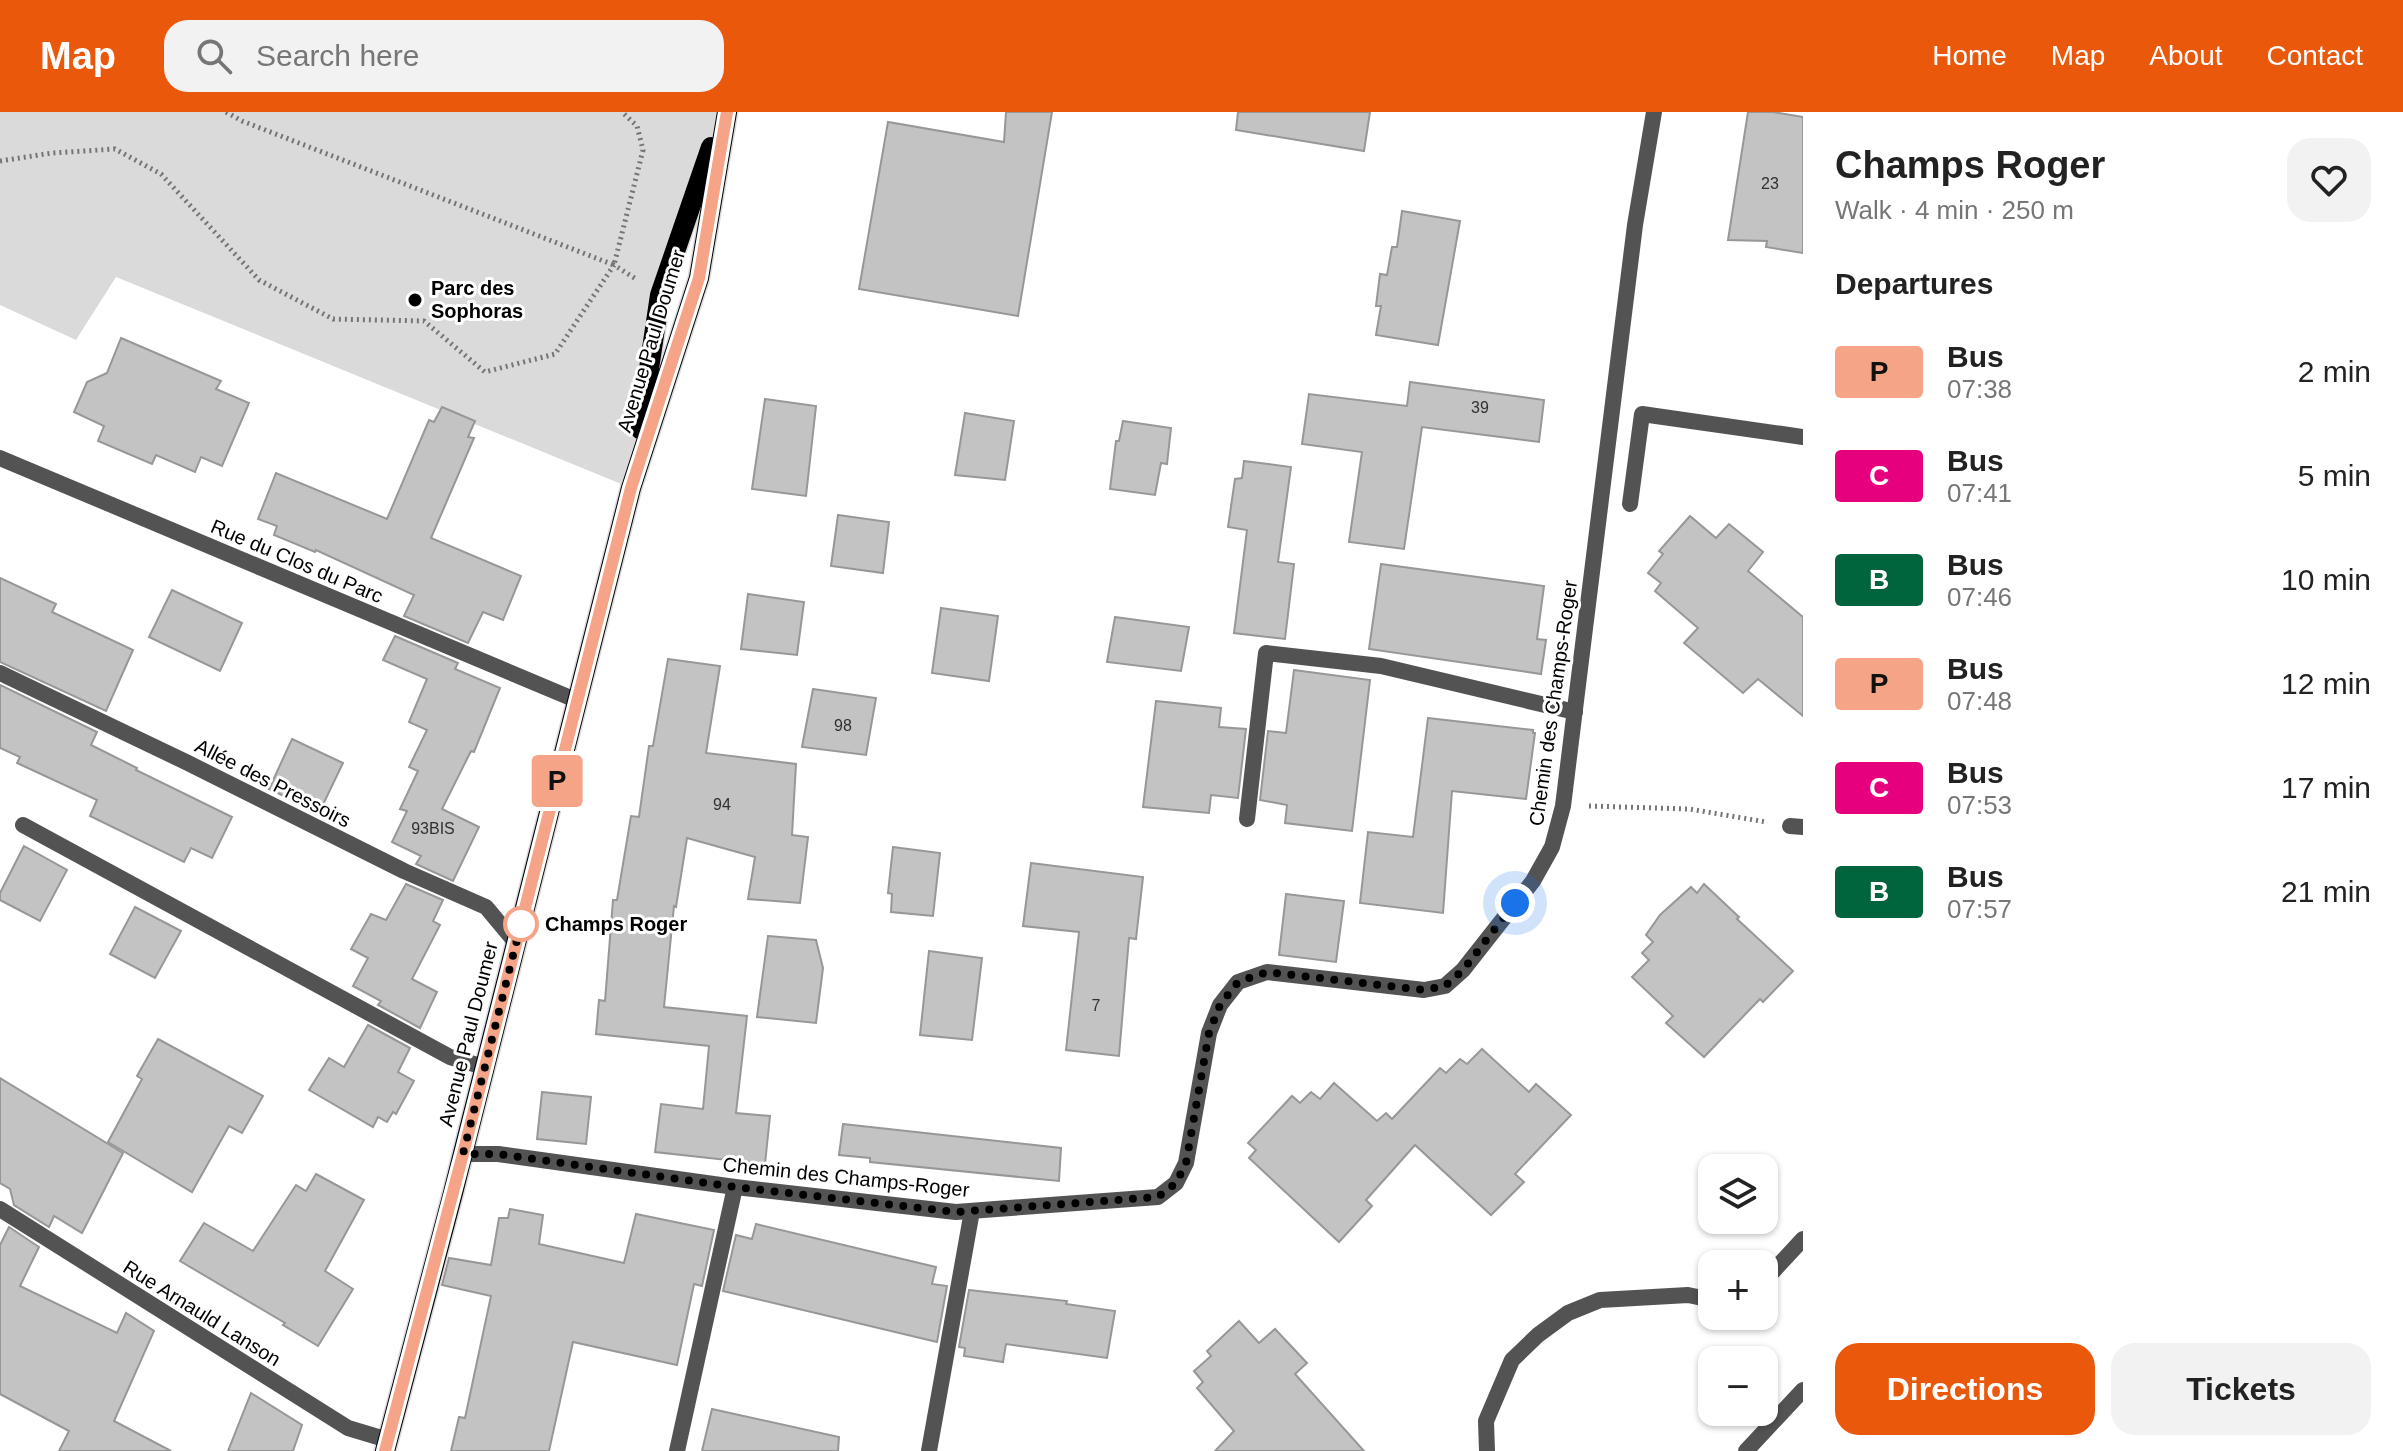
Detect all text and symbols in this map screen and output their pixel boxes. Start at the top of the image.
search box [164,20,724,92]
icon: search [192,34,236,78]
text: Map [40,35,116,77]
text: Search here [256,39,419,72]
text: Home [1932,40,2007,71]
text: Map [2051,40,2105,71]
text: About [2149,40,2223,71]
text: Contact [2267,40,2363,71]
button: heart [2287,138,2371,222]
text: Champs Roger [1835,144,2105,186]
house number: 23 [1761,175,1779,192]
text: Walk · 4 min · 250 m [1835,195,2074,225]
street label: Avenue Paul Doumer [613,247,689,435]
text: Departures [1835,267,1993,300]
place label: Parc des Sophoras [431,277,523,322]
marker: Parc des Sophoras [406,291,424,309]
text: Bus [1947,340,2004,373]
text: 2 min [2298,355,2371,388]
text: P [1870,356,1888,387]
text: 07:38 [1947,374,2012,404]
house number: 39 [1471,399,1489,416]
text: Bus [1947,444,2004,477]
text: 5 min [2298,459,2371,492]
text: C [1869,460,1889,491]
text: 07:41 [1947,478,2012,508]
street label: Rue du Clos du Parc [208,515,386,607]
text: Bus [1947,548,2004,581]
text: 10 min [2281,563,2371,596]
text: B [1869,564,1889,595]
street label: Chemin des Champs-Roger [1525,578,1581,827]
text: 07:46 [1947,582,2012,612]
text: Bus [1947,652,2004,685]
text: 12 min [2281,667,2371,700]
text: P [1870,668,1888,699]
text: 07:48 [1947,686,2012,716]
house number: 98 [834,717,852,734]
street label: Allée des Pressoirs [192,734,354,832]
line badge: P [531,755,583,807]
text: Bus [1947,756,2004,789]
text: P [548,765,566,796]
text: 17 min [2281,771,2371,804]
text: C [1869,772,1889,803]
text: 07:53 [1947,790,2012,820]
house number: 94 [713,796,731,813]
house number: 93BIS [411,820,455,837]
text: Bus [1947,860,2004,893]
text: 21 min [2281,875,2371,908]
text: B [1869,876,1889,907]
your location [1495,883,1535,923]
text: 07:57 [1947,894,2012,924]
marker: Champs Roger [504,907,538,941]
place label: Champs Roger [545,913,687,935]
street label: Avenue Paul Doumer [434,939,502,1129]
house number: 7 [1092,997,1101,1014]
street label: Chemin des Champs-Roger [722,1153,971,1201]
map controls [1698,1154,1778,1426]
button: layers [1698,1154,1778,1234]
button: + [1698,1250,1778,1330]
street label: Rue Arnauld Lanson [119,1256,285,1370]
button: Directions [1835,1343,2095,1435]
button: Tickets [2111,1343,2371,1435]
button: − [1698,1346,1778,1426]

